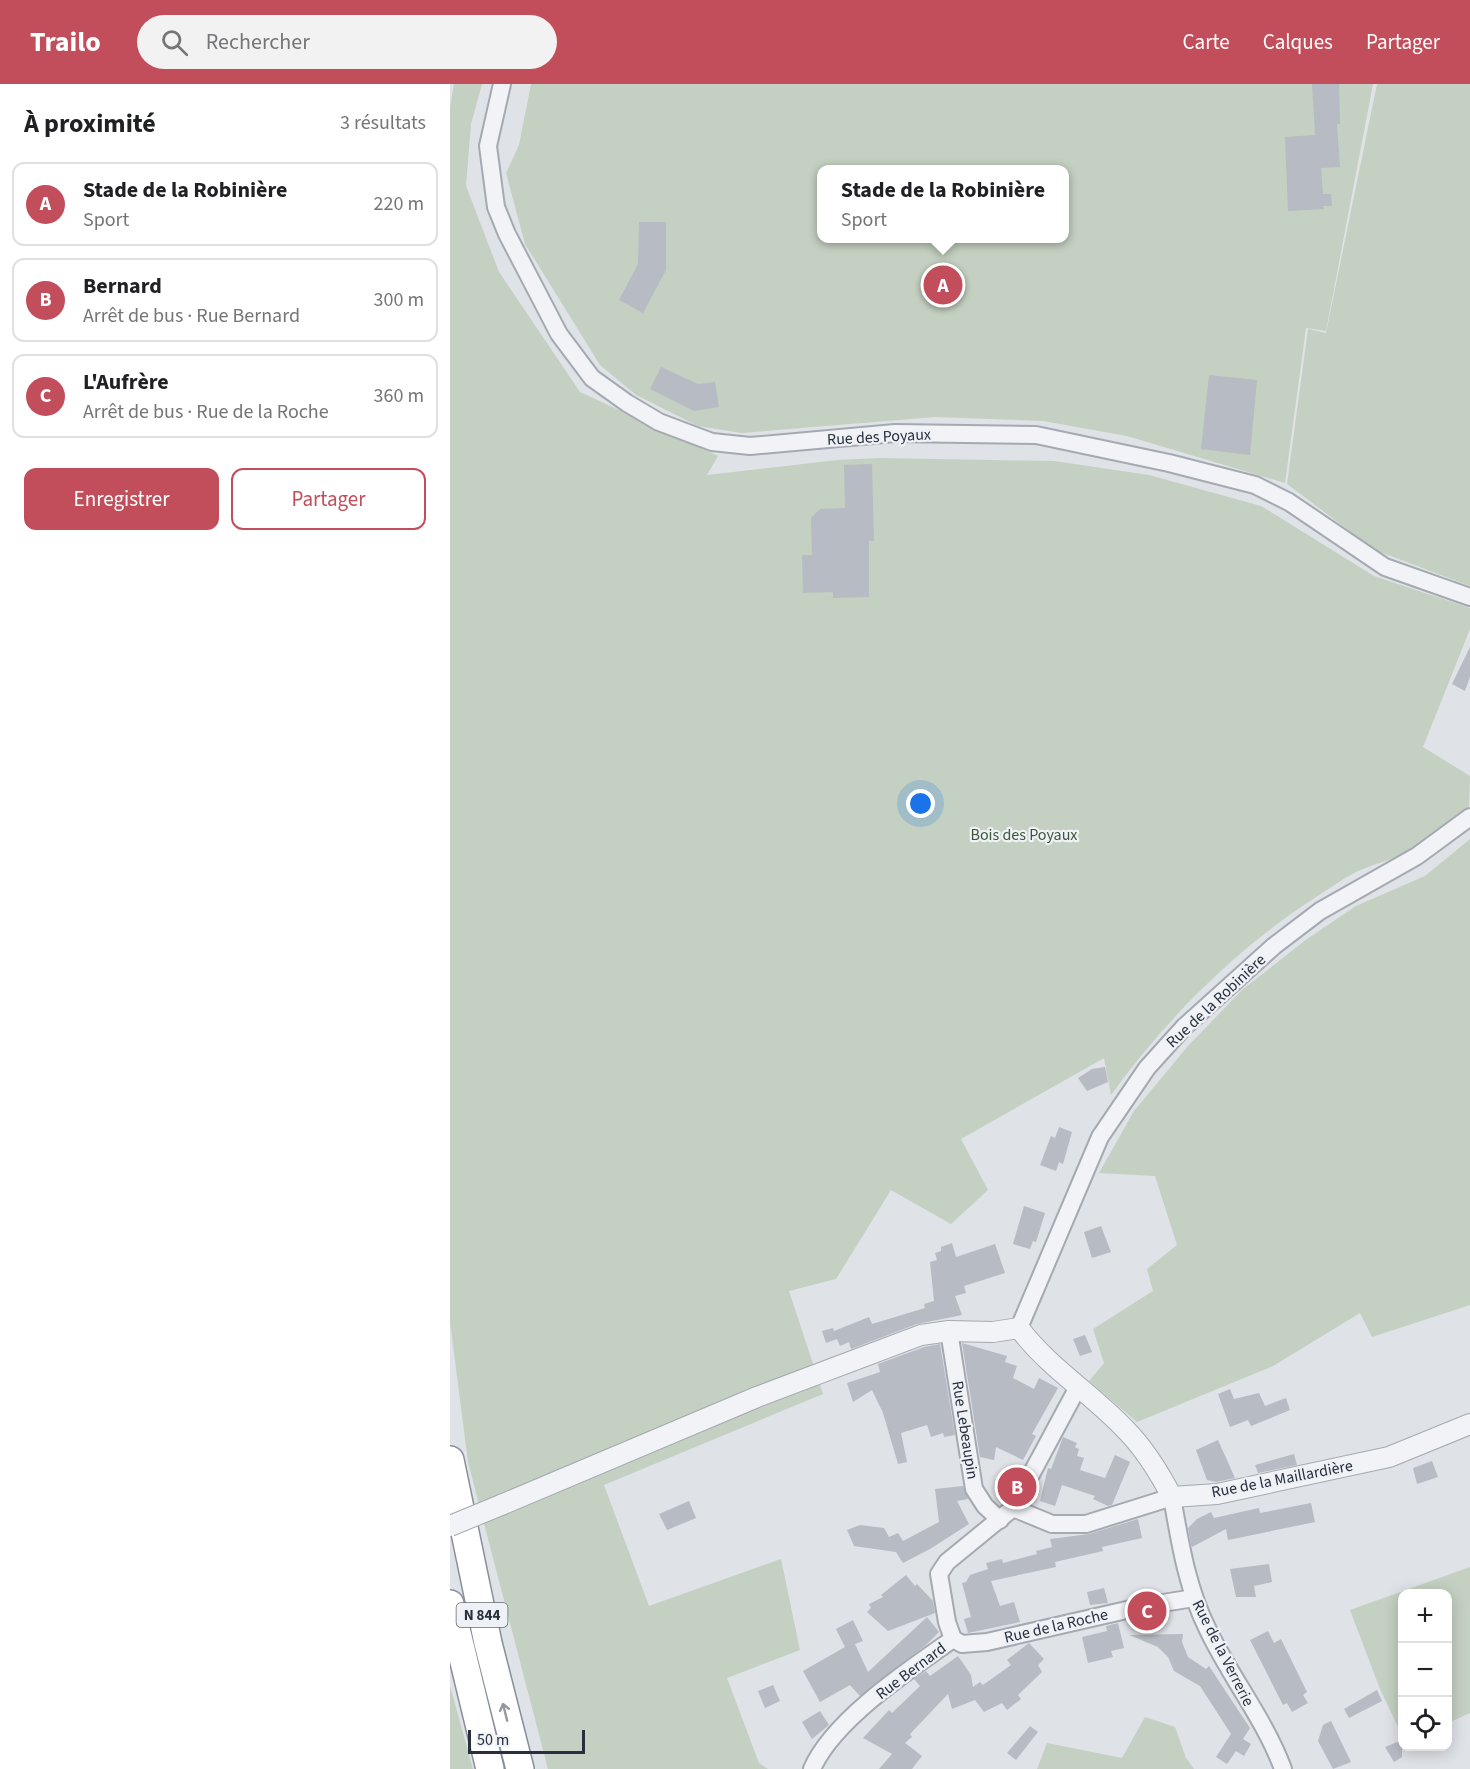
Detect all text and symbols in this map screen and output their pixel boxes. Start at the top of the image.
search box [137,15,557,69]
text: Trailo [30,22,101,62]
icon: search [158,26,191,59]
text: Rechercher [206,26,310,58]
text: Carte [1183,27,1230,57]
text: Calques [1263,27,1333,57]
text: Partager [1366,27,1440,57]
text: À proximité [24,105,156,142]
text: 3 résultats [340,109,426,137]
popup [817,165,1069,243]
text: Stade de la Robinière [83,174,287,206]
text: Stade de la Robinière [841,174,1045,206]
text: A [40,190,51,218]
text: 220 m [374,190,424,218]
text: Sport [83,206,129,234]
text: Sport [841,206,887,234]
pin: A [924,262,962,308]
text: Bernard [83,270,162,302]
text: B [39,286,52,314]
text: 300 m [374,286,424,314]
text: Arrêt de bus · Rue Bernard [83,302,300,330]
text: L'Aufrère [83,366,169,398]
text: C [40,382,51,410]
text: 360 m [374,382,424,410]
text: Arrêt de bus · Rue de la Roche [83,398,329,426]
street label: Rue des Poyaux [826,423,932,451]
button: Enregistrer [24,468,219,530]
button: Partager [231,468,426,530]
your location [906,789,935,818]
park label: Bois des Poyaux [971,824,1078,846]
street label: Rue de la Robinière [1161,949,1271,1053]
street label: Rue Lebeaupin [946,1379,984,1481]
street label: Rue de la Maillardière [1209,1454,1355,1504]
pin: B [998,1464,1036,1510]
pin: C [1128,1588,1166,1634]
map controls [1398,1589,1452,1751]
button: + [1398,1589,1452,1643]
street label: Rue de la Verrerie [1187,1596,1259,1710]
road number: N 844 [456,1603,507,1627]
street label: Rue de la Roche [1002,1603,1110,1649]
street label: Rue Bernard [871,1637,951,1705]
button: − [1398,1643,1452,1697]
button: locate [1398,1697,1452,1751]
one-way arrow [499,1703,511,1722]
scale bar [468,1727,585,1754]
text: 50 m [477,1729,509,1751]

